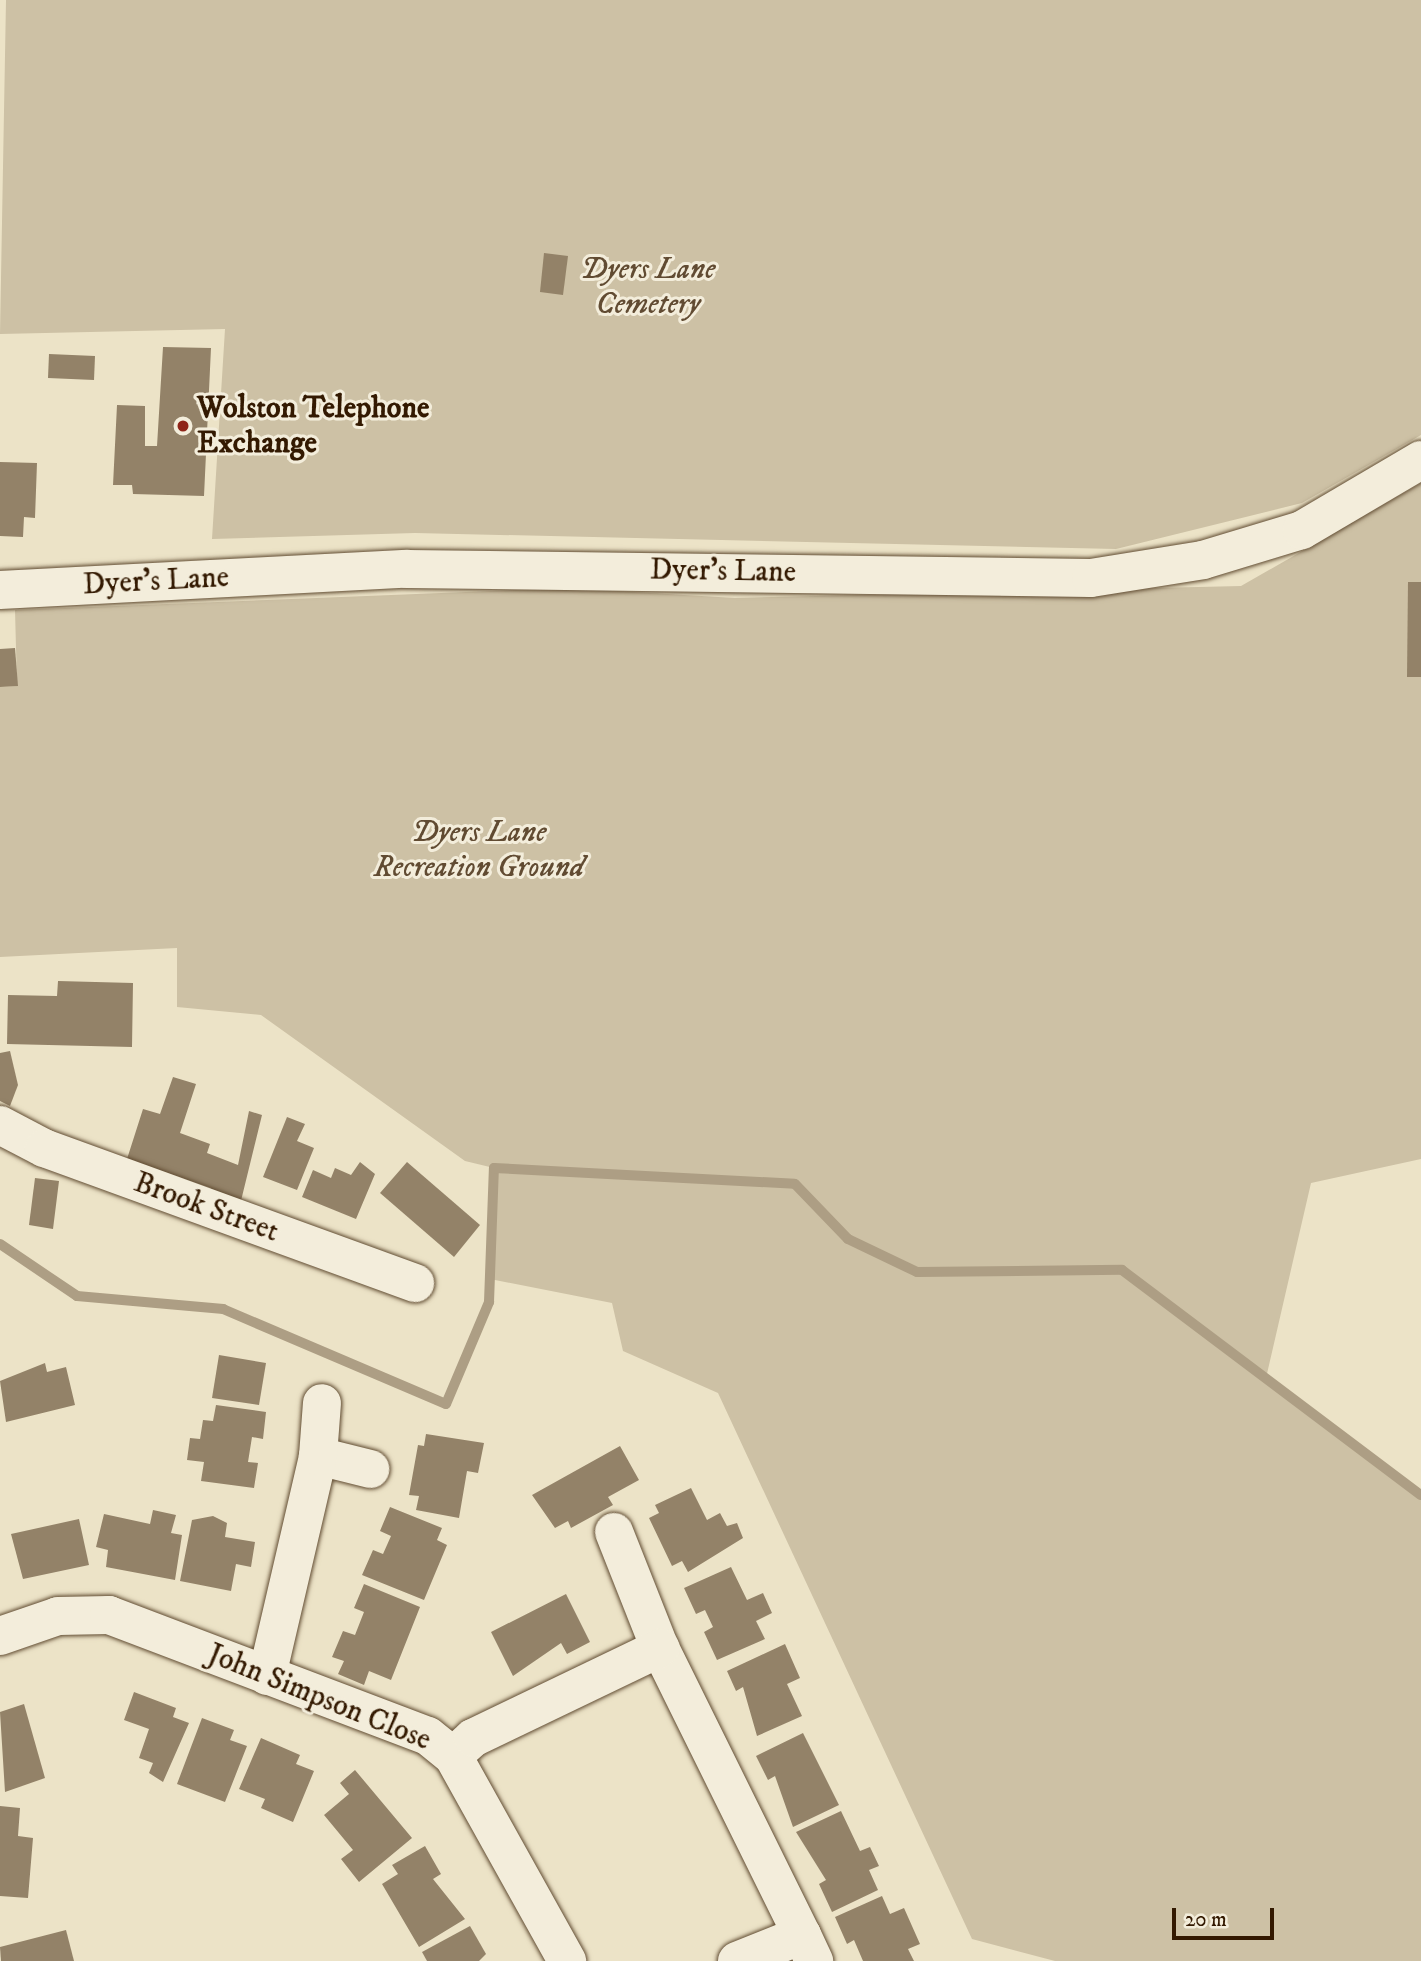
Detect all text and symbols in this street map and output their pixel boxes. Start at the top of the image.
park label: Dyers Lane Cemetery [581,252,715,322]
place label: Wolston Telephone Exchange [197,391,429,462]
marker: Wolston Telephone Exchange [175,418,191,434]
street label: Dyer's Lane [650,553,796,591]
street label: Dyer's Lane [82,560,230,604]
park label: Dyers Lane Recreation Ground [374,815,584,886]
street label: Brook Street [129,1165,283,1251]
street label: John Simpson Close [202,1637,436,1759]
scale bar [1176,1895,1278,1939]
text: 20 m [1185,1907,1227,1933]

